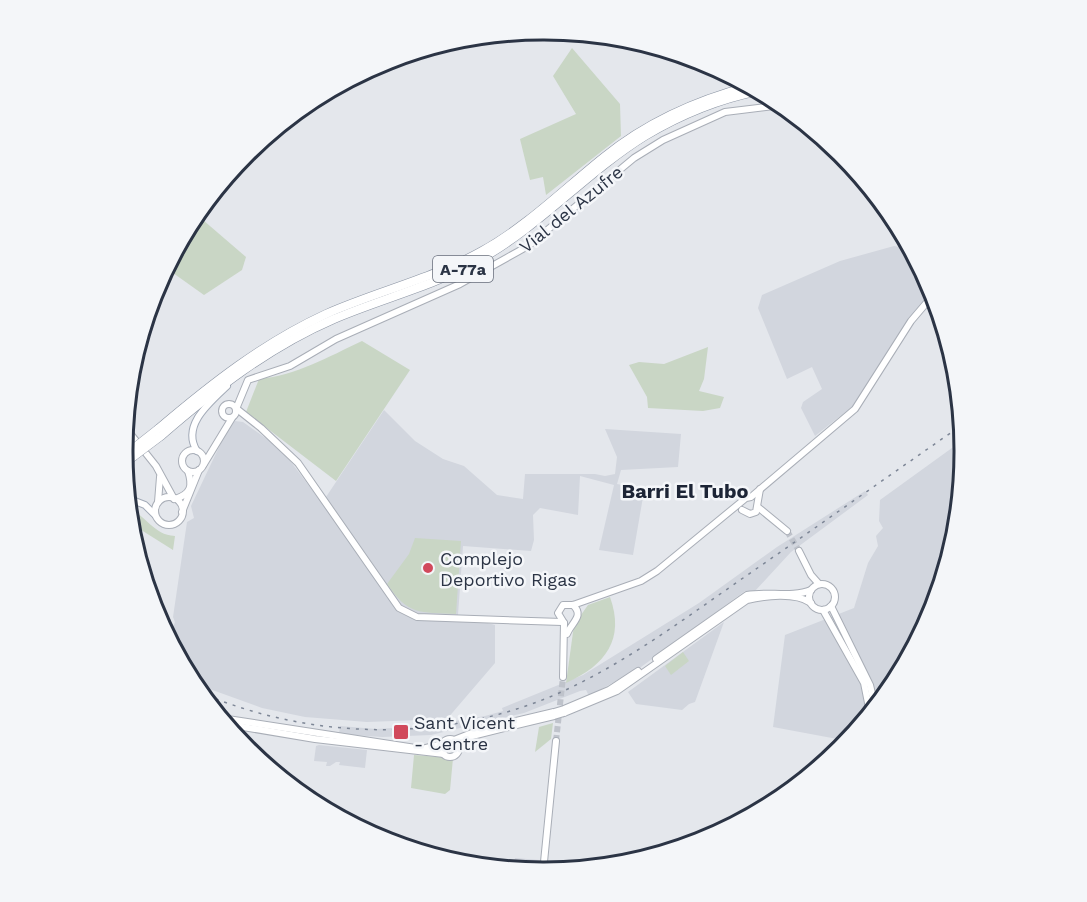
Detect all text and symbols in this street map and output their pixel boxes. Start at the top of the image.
street label: Vial del Azufre [515,161,627,257]
road number: A-77a [433,256,493,282]
district label: Barri El Tubo [622,479,749,503]
place label: Complejo Deportivo Rigas [440,548,577,590]
marker: Complejo Deportivo Rigas [421,561,435,575]
place label: Sant Vicent - Centre [414,712,516,754]
marker: Sant Vicent - Centre [392,723,410,741]

